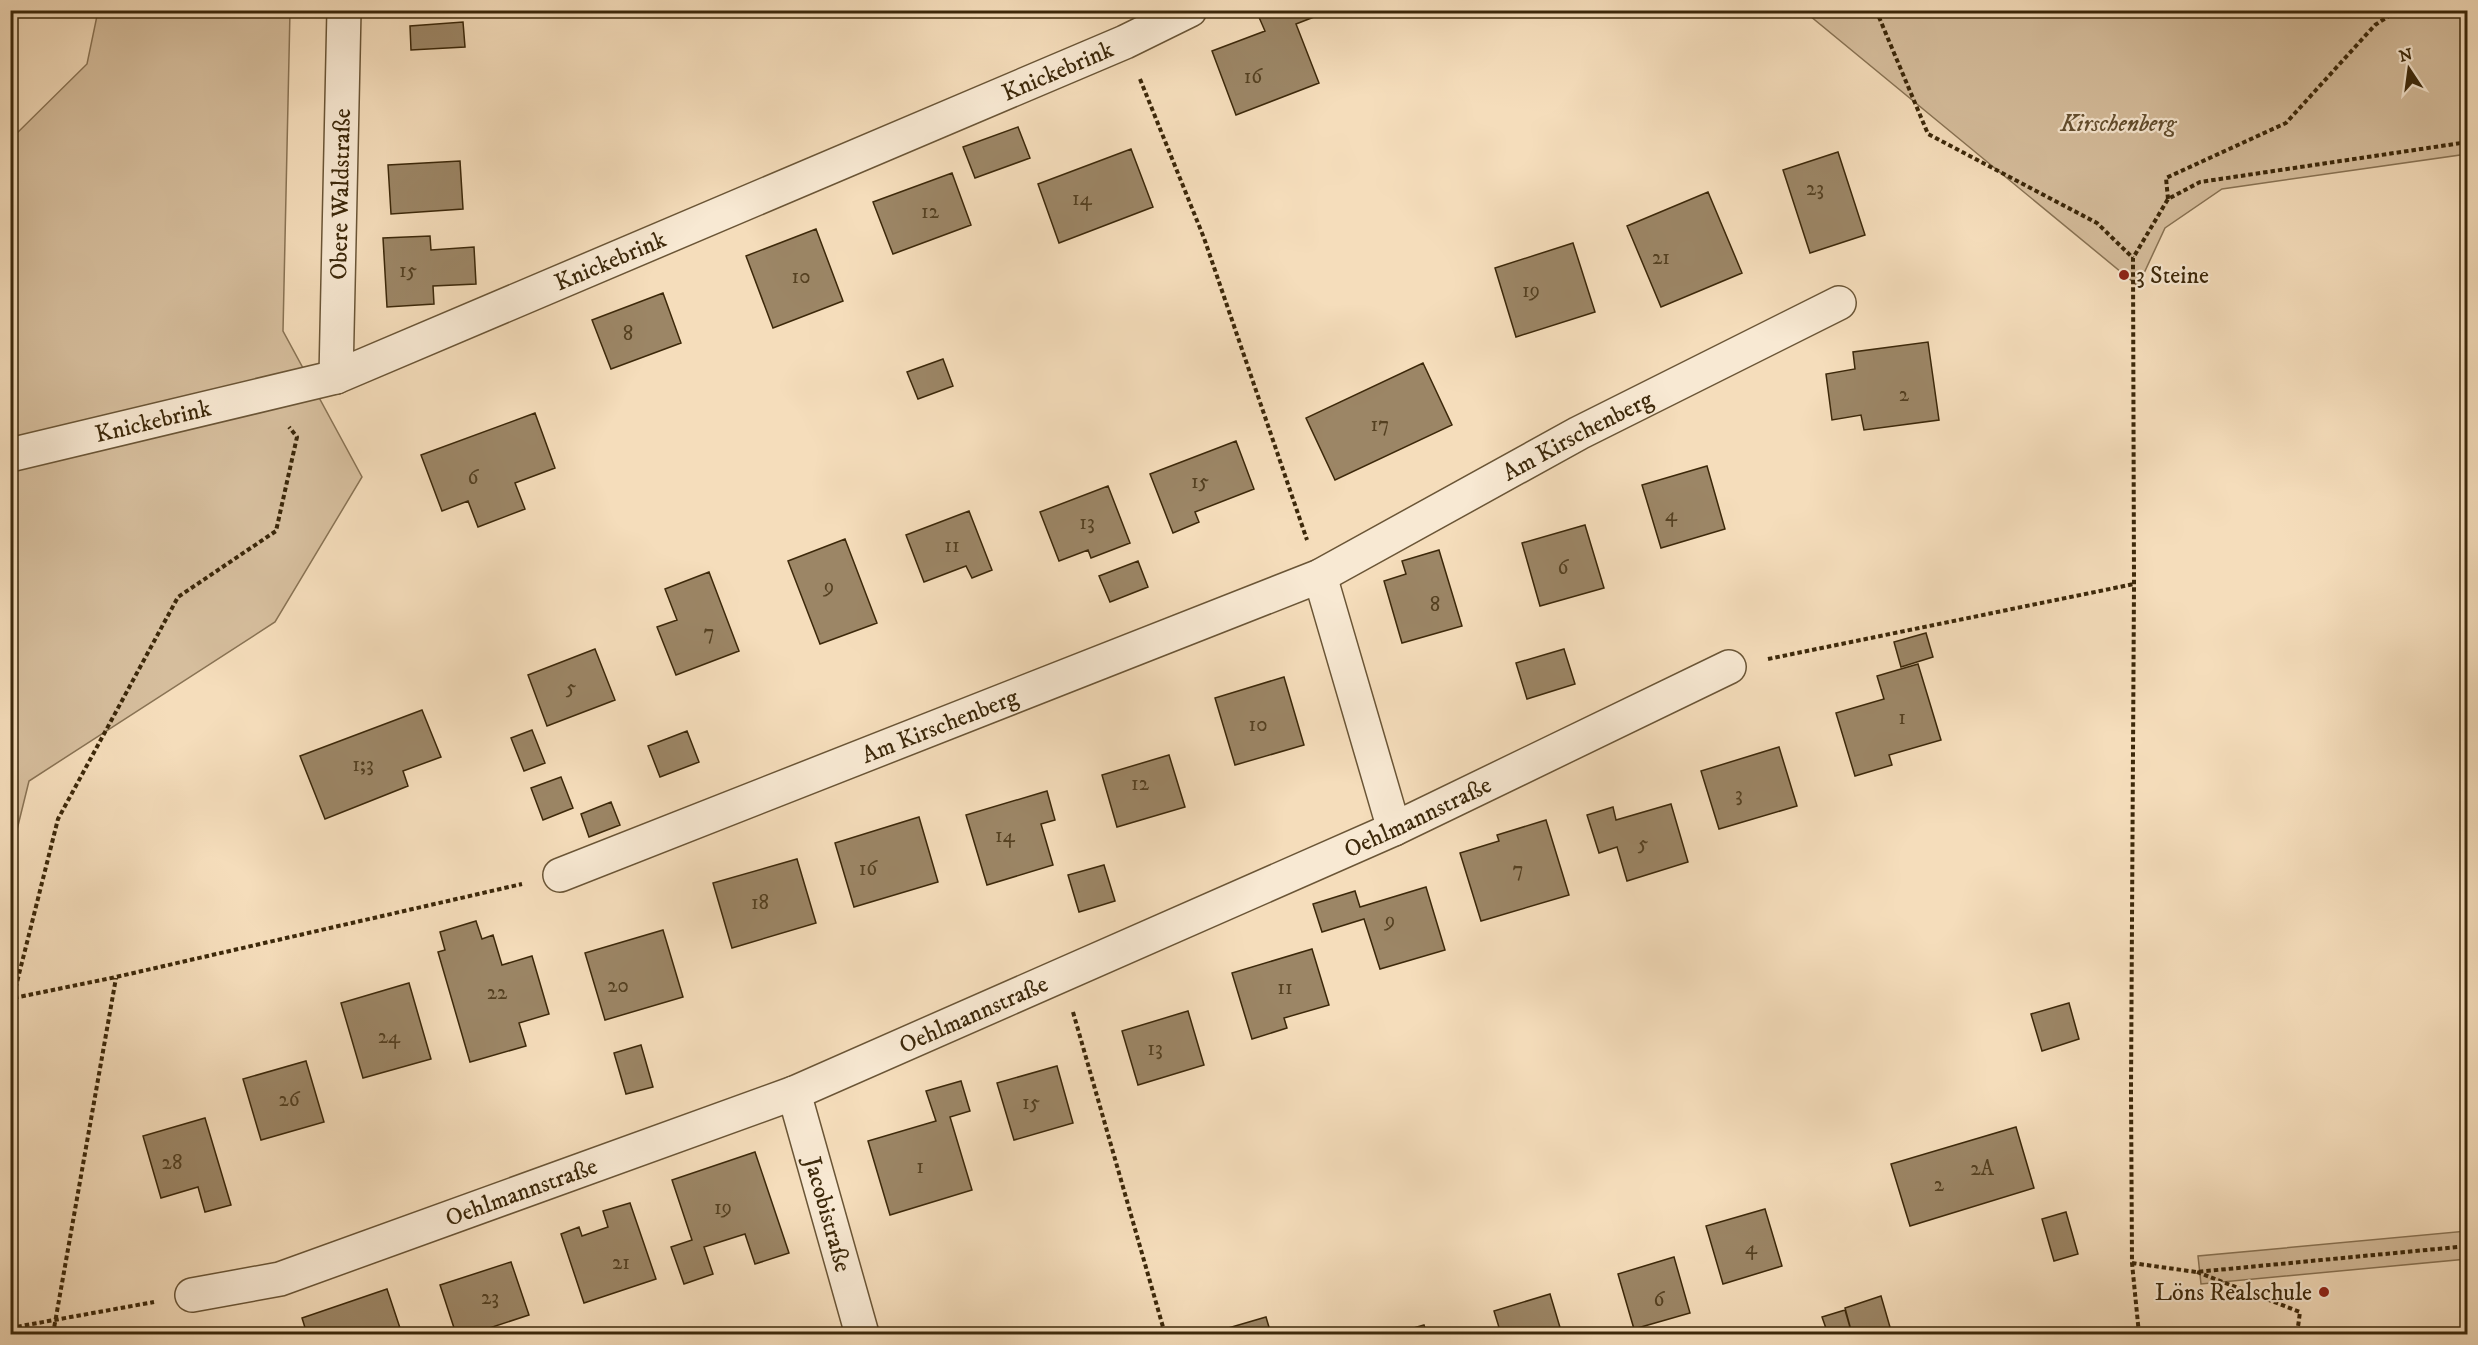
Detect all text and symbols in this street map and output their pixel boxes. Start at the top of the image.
street label: Knickebrink [998,35,1118,109]
north arrow [2379,39,2439,99]
text: N [2397,44,2415,67]
house number: 16 [1244,64,1263,90]
street label: Obere Waldstraße [324,108,358,280]
park label: Kirschenberg [2059,109,2178,139]
house number: 23 [1806,176,1824,202]
house number: 14 [1072,186,1093,212]
house number: 12 [921,199,940,225]
street label: Knickebrink [550,225,671,298]
house number: 21 [1652,245,1670,271]
house number: 15 [399,258,417,284]
place label: 3 Steine [2136,261,2209,291]
house number: 10 [792,264,810,290]
marker: 3 Steine [2117,268,2131,282]
house number: 19 [1522,278,1540,304]
house number: 8 [623,321,633,347]
house number: 2 [1899,382,1910,408]
street label: Am Kirschenberg [1497,384,1658,488]
street label: Knickebrink [92,393,214,450]
house number: 17 [1371,412,1389,438]
house number: 6 [468,465,480,491]
house number: 15 [1191,469,1209,495]
house number: 4 [1665,502,1678,528]
house number: 13 [1079,510,1095,536]
house number: 11 [944,533,960,559]
house number: 6 [1558,555,1570,581]
house number: 9 [823,574,834,600]
house number: 8 [1430,592,1440,618]
house number: 7 [703,620,715,646]
house number: 5 [566,675,576,701]
street label: Am Kirschenberg [857,682,1023,771]
house number: 1 [1898,705,1906,731]
house number: 10 [1249,712,1267,738]
house number: 1;3 [352,752,374,778]
street label: Oehlmannstraße [1340,770,1497,865]
house number: 12 [1131,771,1150,797]
house number: 3 [1735,782,1743,808]
house number: 14 [995,823,1016,849]
house number: 5 [1638,831,1648,857]
house number: 16 [859,856,878,882]
house number: 7 [1512,857,1524,883]
house number: 18 [751,890,769,916]
house number: 9 [1384,908,1395,934]
street label: Oehlmannstraße [895,969,1053,1061]
house number: 20 [607,973,629,999]
house number: 11 [1277,975,1293,1001]
house number: 22 [487,980,508,1006]
house number: 24 [378,1024,401,1050]
house number: 13 [1147,1036,1163,1062]
house number: 26 [278,1087,301,1113]
house number: 15 [1022,1090,1040,1116]
house number: 28 [162,1150,182,1176]
street label: Oehlmannstraße [442,1151,602,1234]
street label: Jacobistraße [796,1152,858,1275]
house number: 1 [916,1154,924,1180]
house number: 2A [1970,1156,1994,1182]
house number: 2 [1934,1172,1945,1198]
house number: 19 [714,1195,732,1221]
house number: 4 [1745,1235,1758,1261]
house number: 21 [612,1250,630,1276]
place label: Löns Realschule [2155,1278,2312,1308]
house number: 23 [481,1285,499,1311]
marker: Löns Realschule [2317,1285,2331,1299]
house number: 6 [1654,1287,1666,1313]

